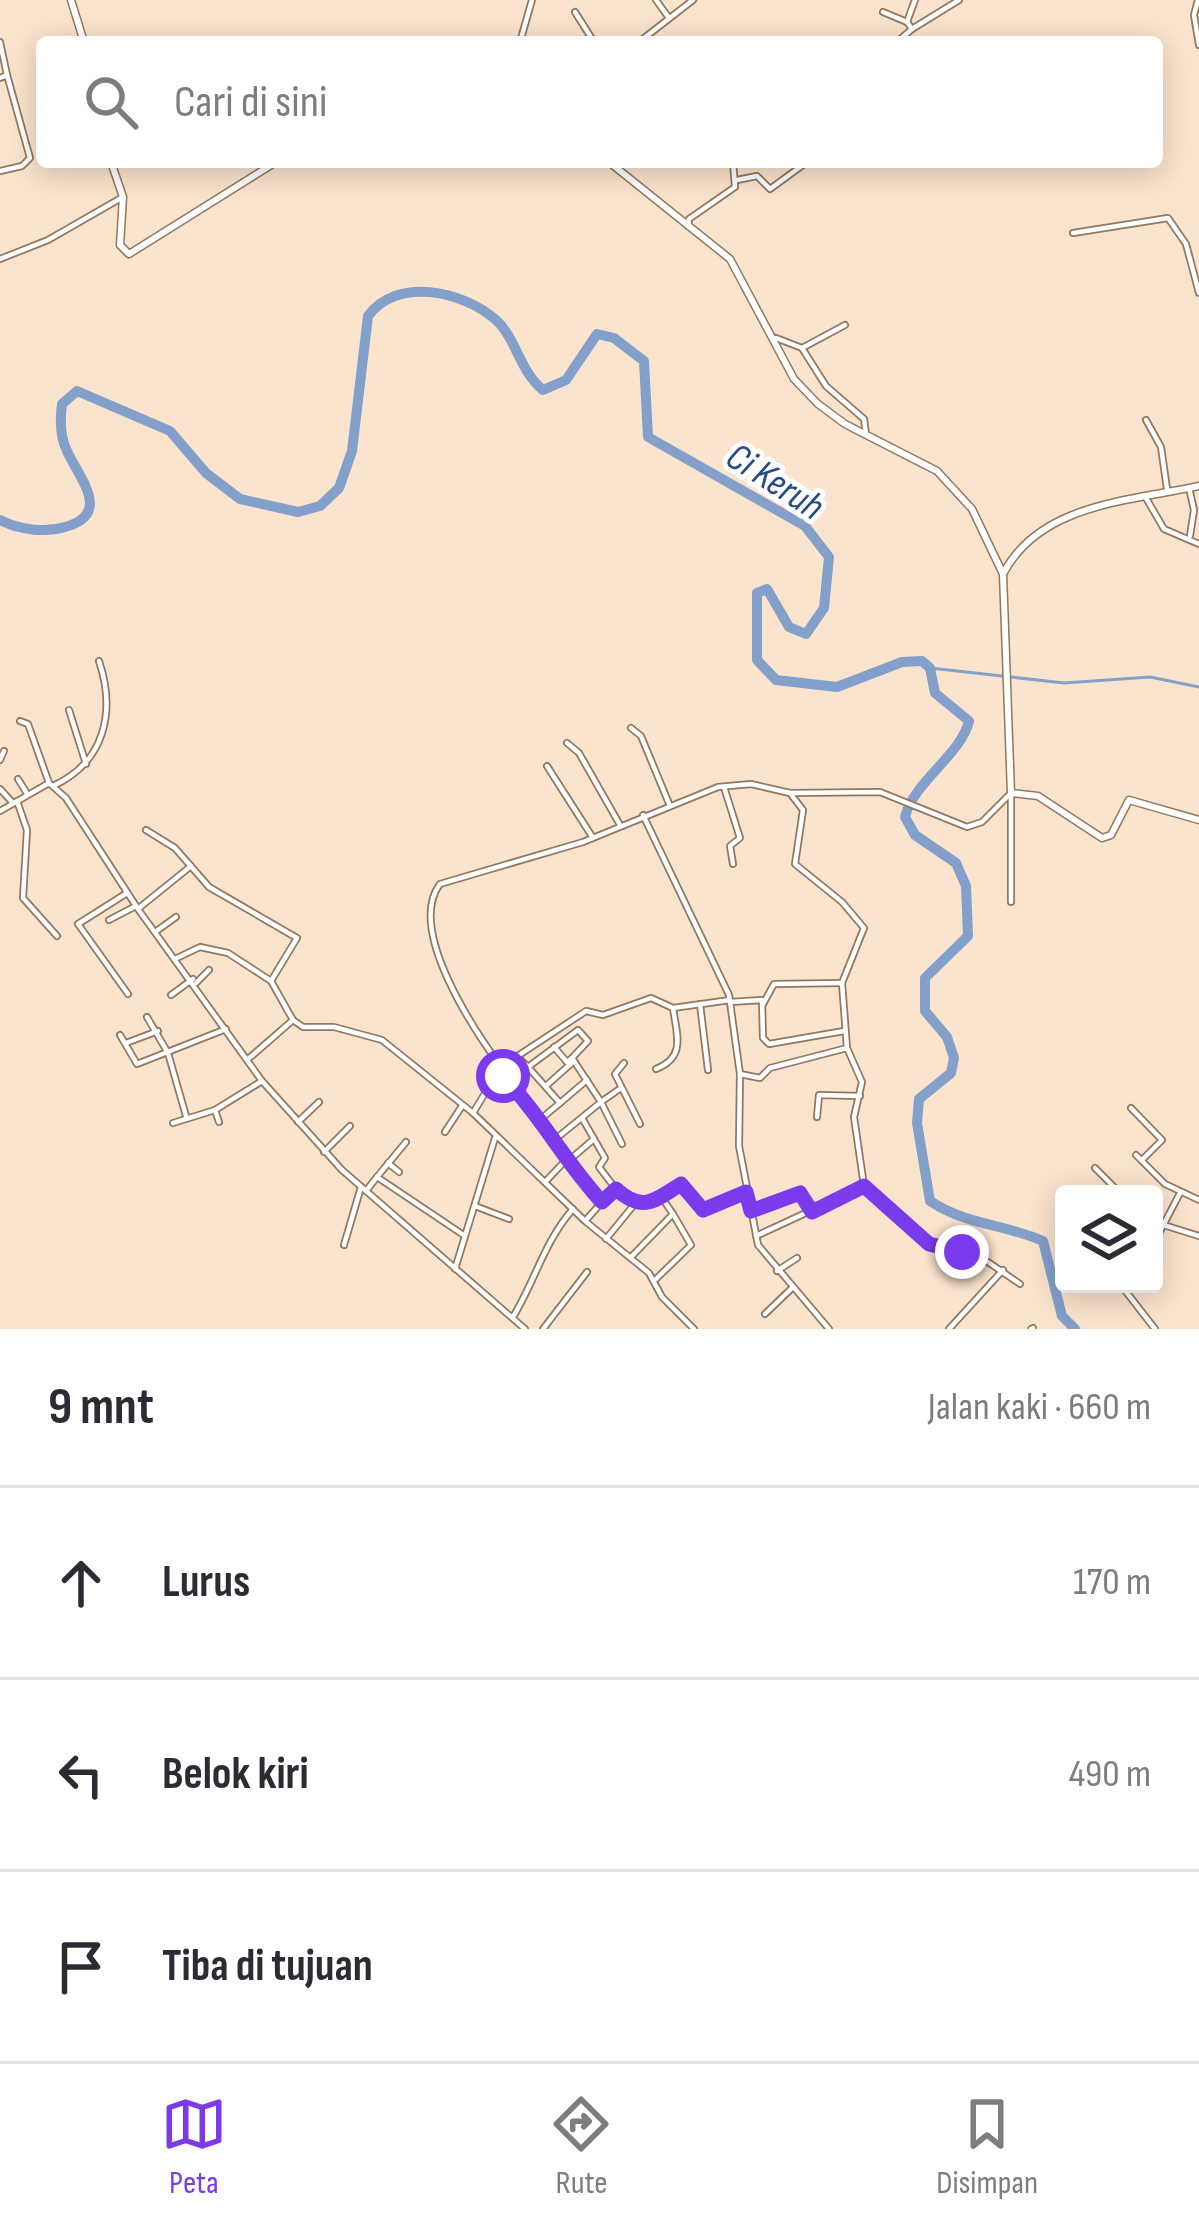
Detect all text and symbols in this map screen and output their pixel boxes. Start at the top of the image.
search box [36,36,1163,168]
icon: search [78,69,144,135]
text: Cari di sini [174,75,327,130]
water label: Ci Keruh [717,433,832,531]
route start [476,1049,530,1103]
map controls [1055,1185,1163,1293]
button: layers [1055,1185,1163,1293]
route end [935,1225,989,1279]
text: 9 mnt [48,1377,154,1438]
text: Jalan kaki · 660 m [928,1384,1151,1431]
icon: ahead [48,1550,114,1616]
text: Lurus [162,1555,250,1610]
text: 170 m [1073,1559,1151,1606]
icon: left [48,1742,114,1808]
text: Belok kiri [162,1747,309,1802]
text: 490 m [1069,1751,1151,1798]
icon: arrive [48,1934,114,2000]
text: Tiba di tujuan [162,1939,373,1994]
tab: Peta [161,2091,227,2203]
tab: Rute [548,2091,614,2203]
tab: Disimpan [936,2091,1038,2203]

